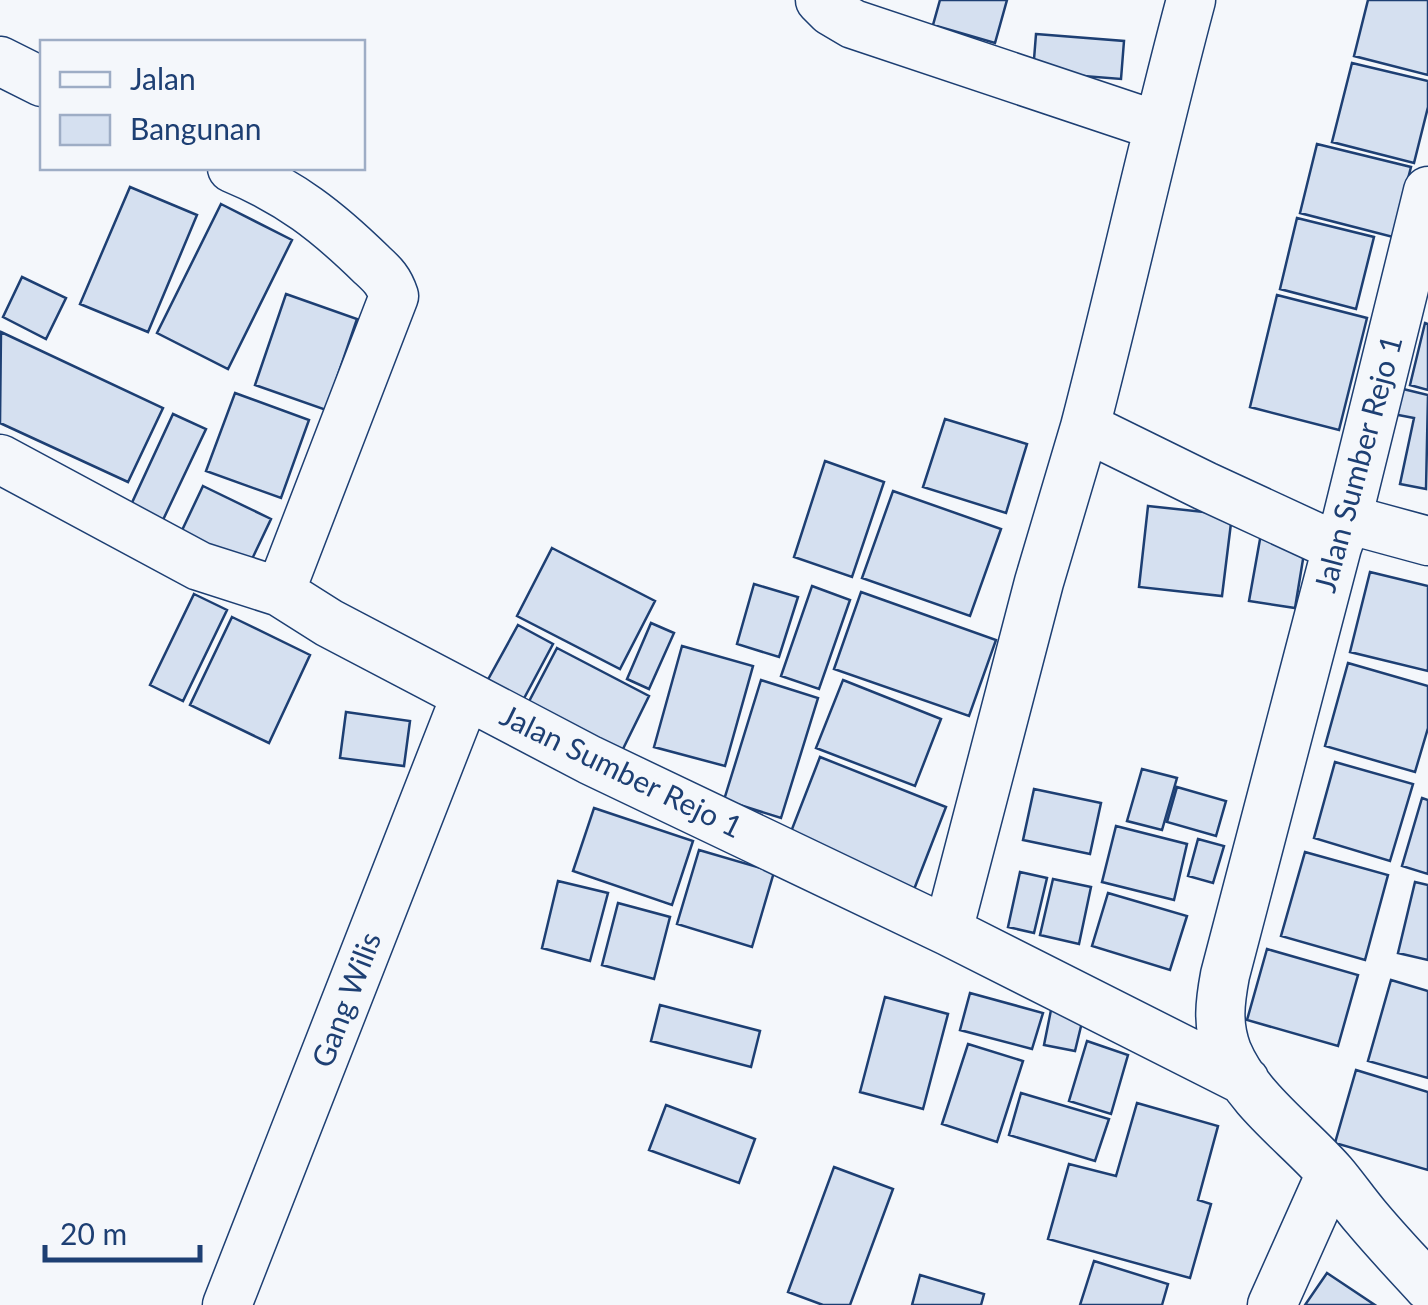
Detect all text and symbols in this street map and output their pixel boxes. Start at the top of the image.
legend [40,40,365,170]
text: Jalan [130,60,196,96]
text: Bangunan [130,110,262,146]
street label: Jalan Sumber Rejo 1 [1305,331,1409,596]
street label: Jalan Sumber Rejo 1 [495,696,749,844]
street label: Gang Wilis [303,927,387,1072]
scale bar [45,1200,200,1262]
text: 20 m [60,1215,127,1251]

